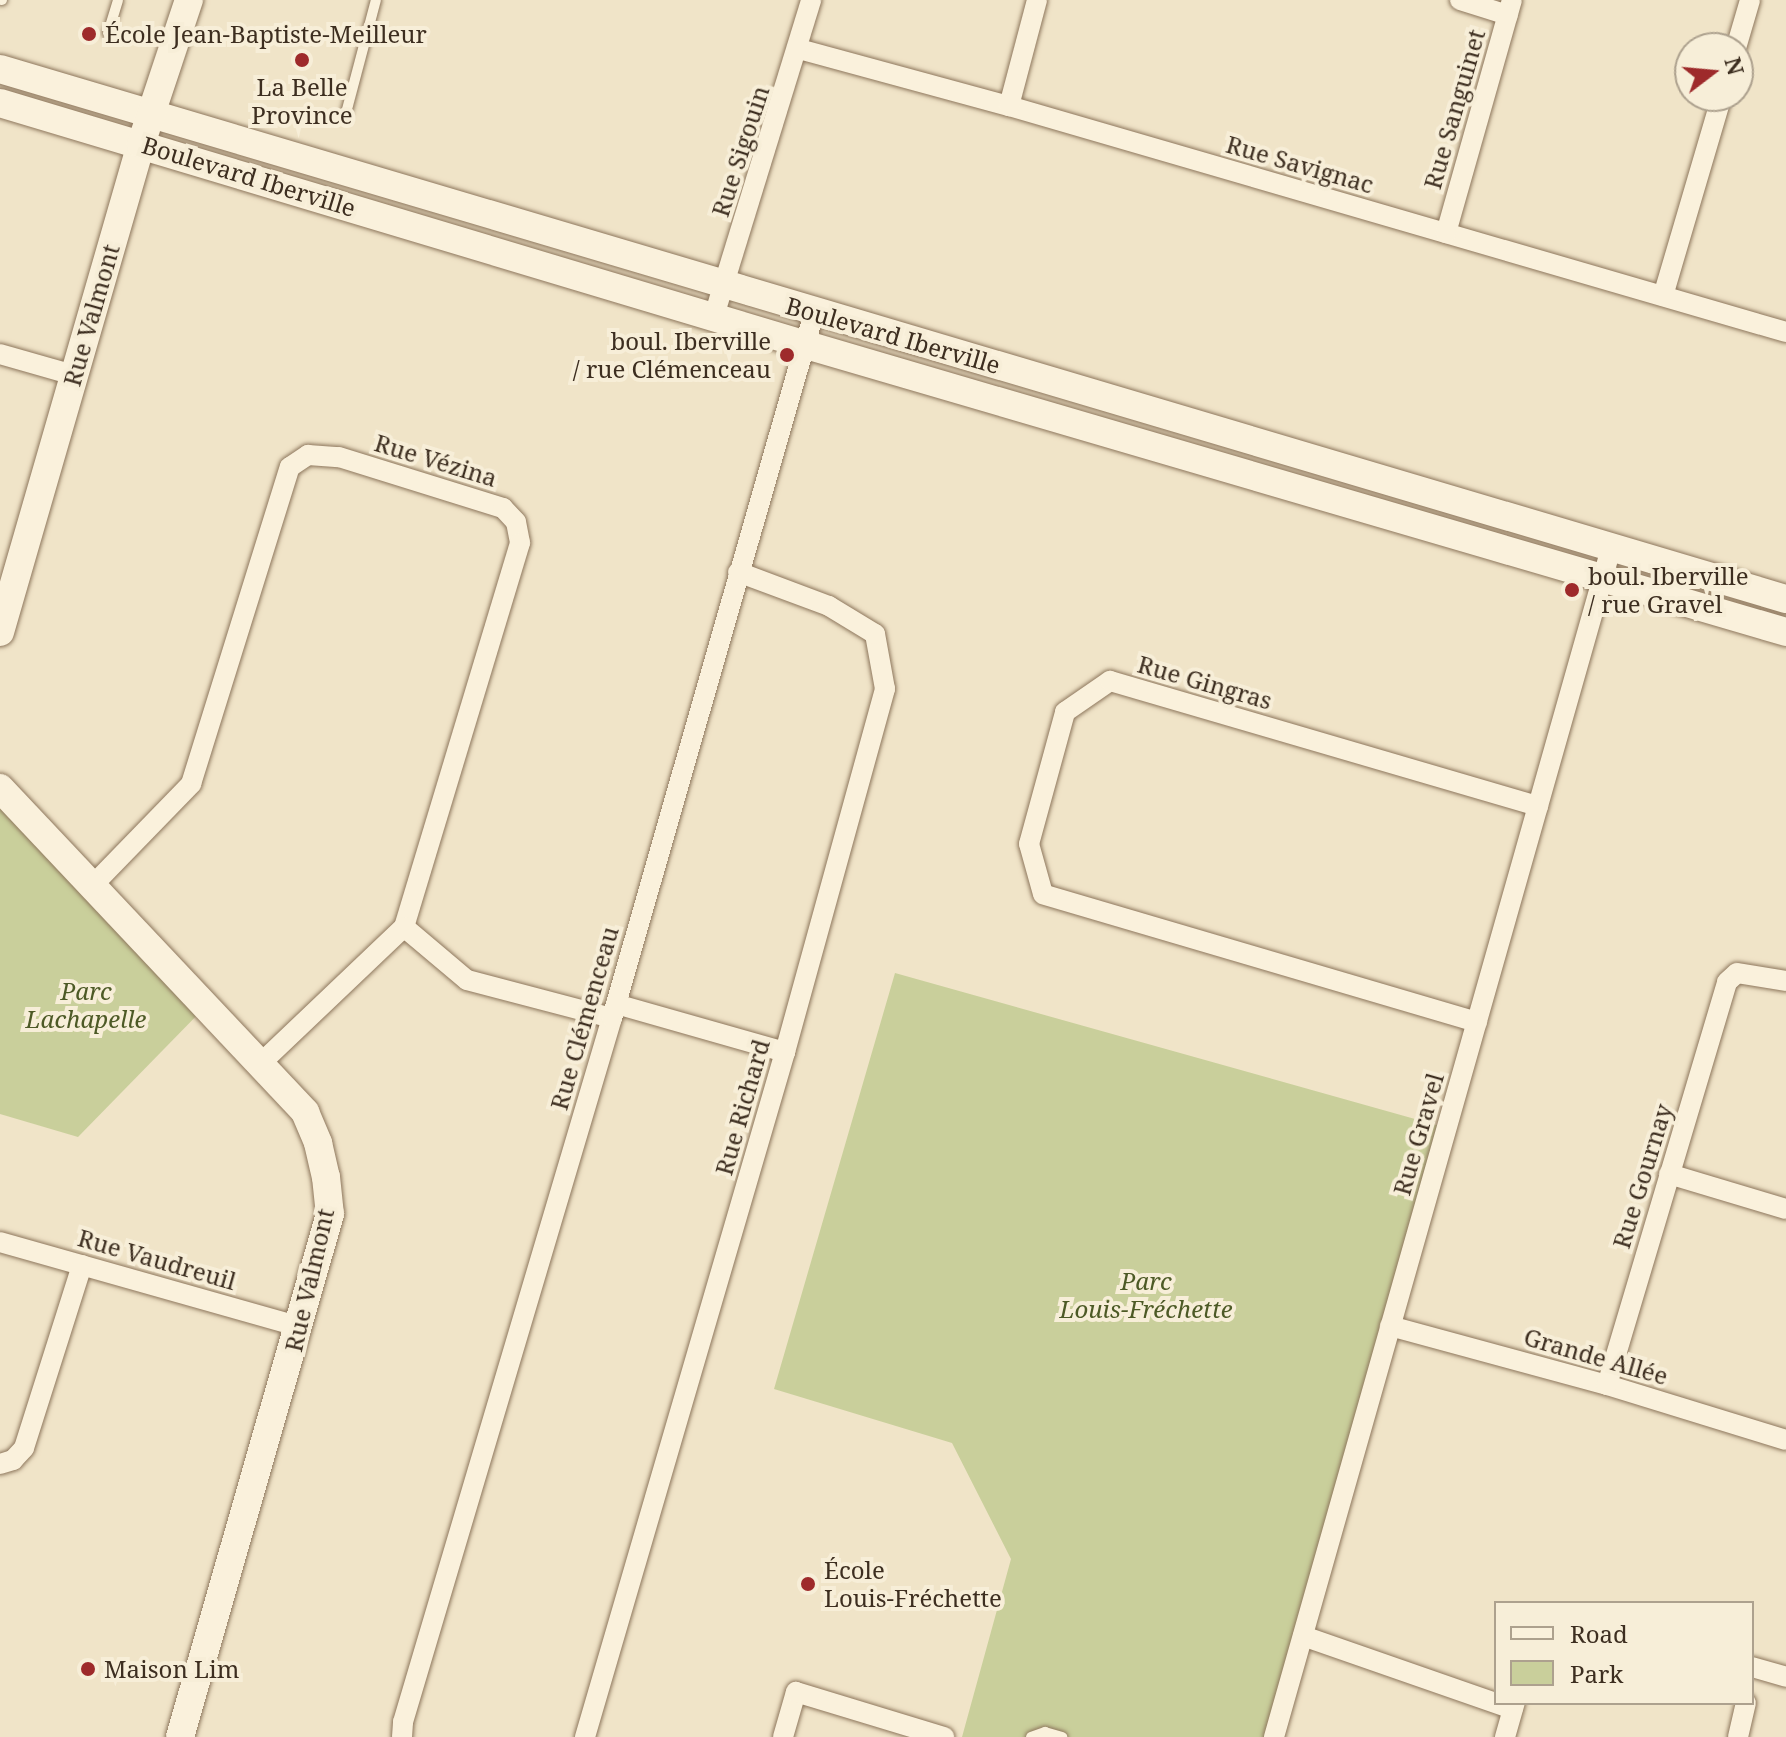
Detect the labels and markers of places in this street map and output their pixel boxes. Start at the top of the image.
place label: École Jean-Baptiste-Meilleur [105,20,427,48]
marker: École Jean-Baptiste-Meilleur [80,25,98,43]
marker: La Belle Province [293,51,311,69]
place label: La Belle Province [251,73,353,129]
place label: boul. Iberville / rue Clémenceau [573,327,771,383]
marker: boul. Iberville / rue Clémenceau [778,346,796,364]
place label: boul. Iberville / rue Gravel [1588,562,1748,618]
marker: boul. Iberville / rue Gravel [1563,581,1581,599]
place label: École Louis-Fréchette [824,1556,1002,1612]
marker: École Louis-Fréchette [799,1575,817,1593]
place label: Maison Lim [104,1655,239,1683]
marker: Maison Lim [79,1660,97,1678]

